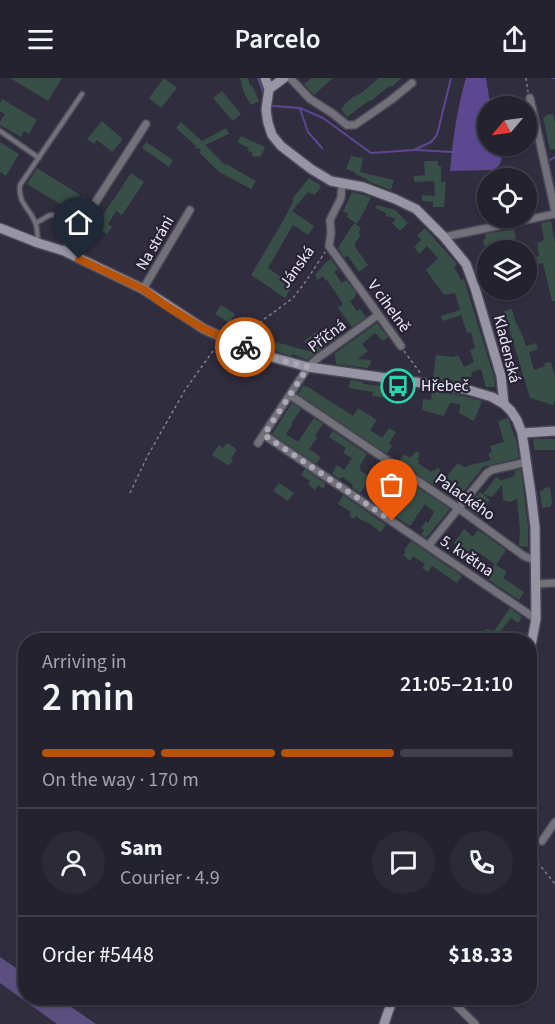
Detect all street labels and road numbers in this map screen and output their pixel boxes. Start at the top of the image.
street label: Na stráni [131,212,179,274]
street label: Jánská [274,242,320,292]
street label: V cihelně [362,275,416,337]
street label: Kladenská [488,313,526,385]
street label: Příčná [303,314,351,358]
street label: Palackého [431,468,499,526]
street label: 5. května [436,530,498,582]

